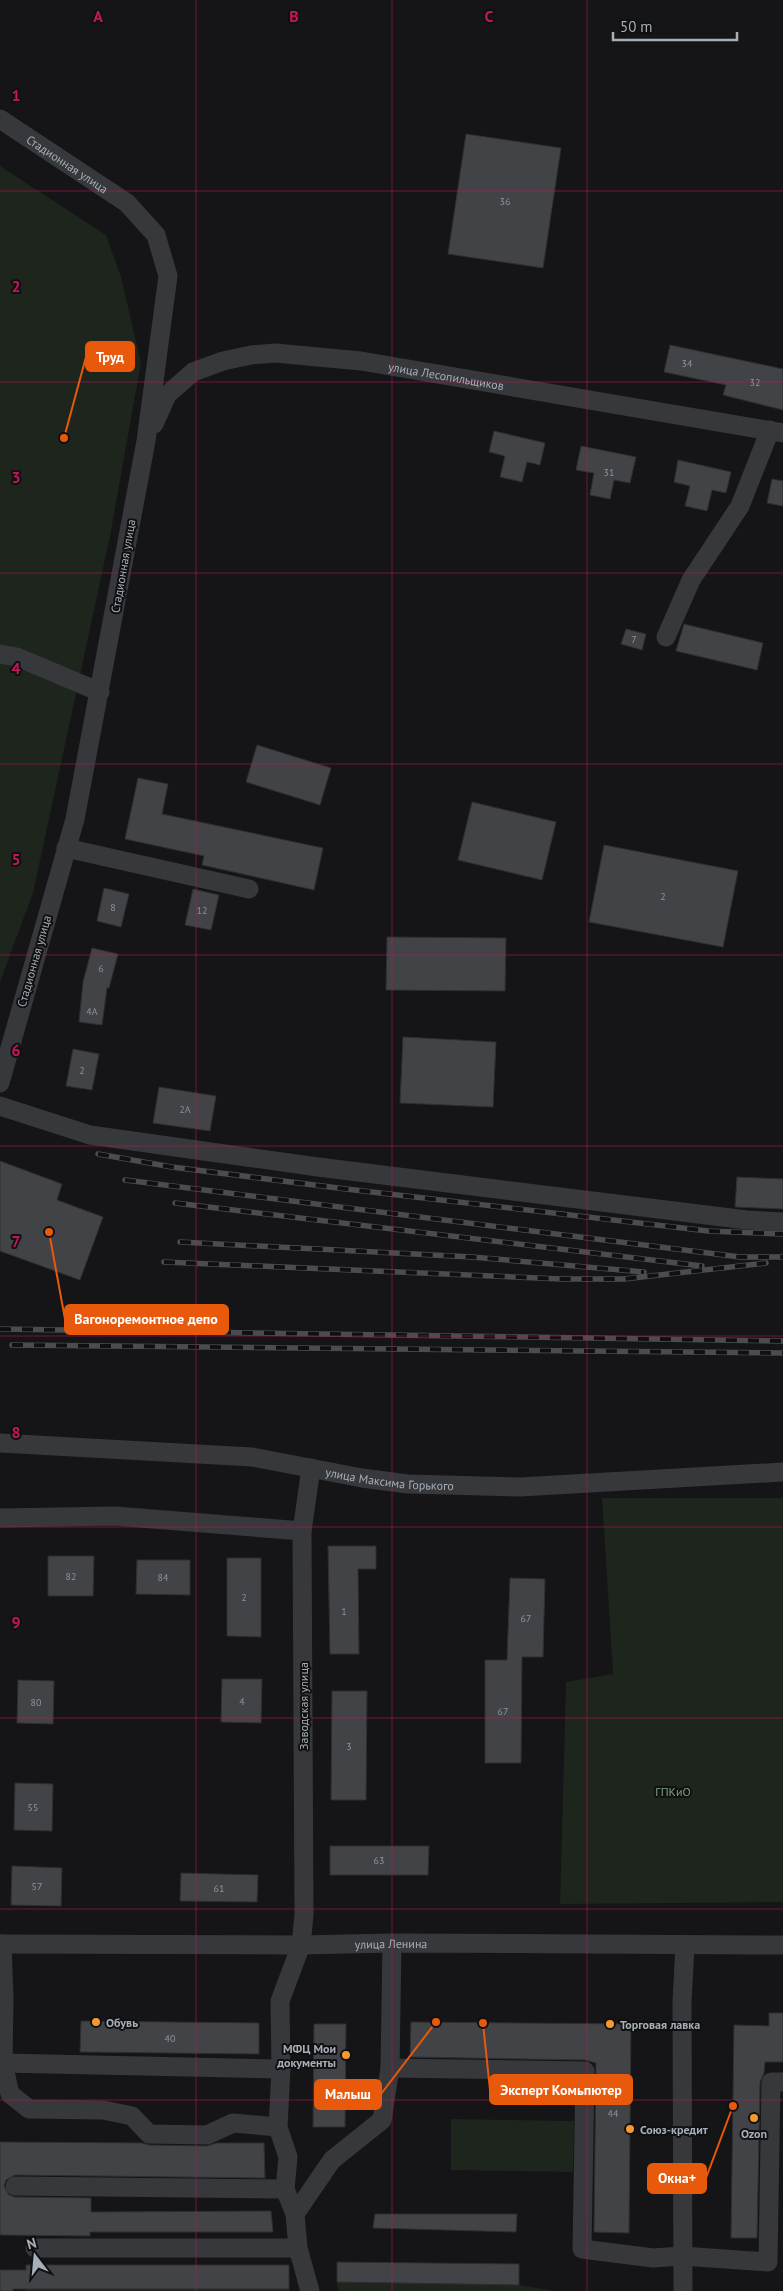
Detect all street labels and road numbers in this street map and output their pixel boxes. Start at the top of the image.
street label: Стадионная улица [24,131,111,196]
street label: улица Лесопильщиков [387,358,505,393]
street label: Стадионная улица [107,518,139,614]
street label: Стадионная улица [14,913,54,1009]
street label: улица Максима Горького [324,1464,454,1493]
street label: Заводская улица [296,1662,311,1750]
street label: улица Ленина [354,1935,427,1951]

